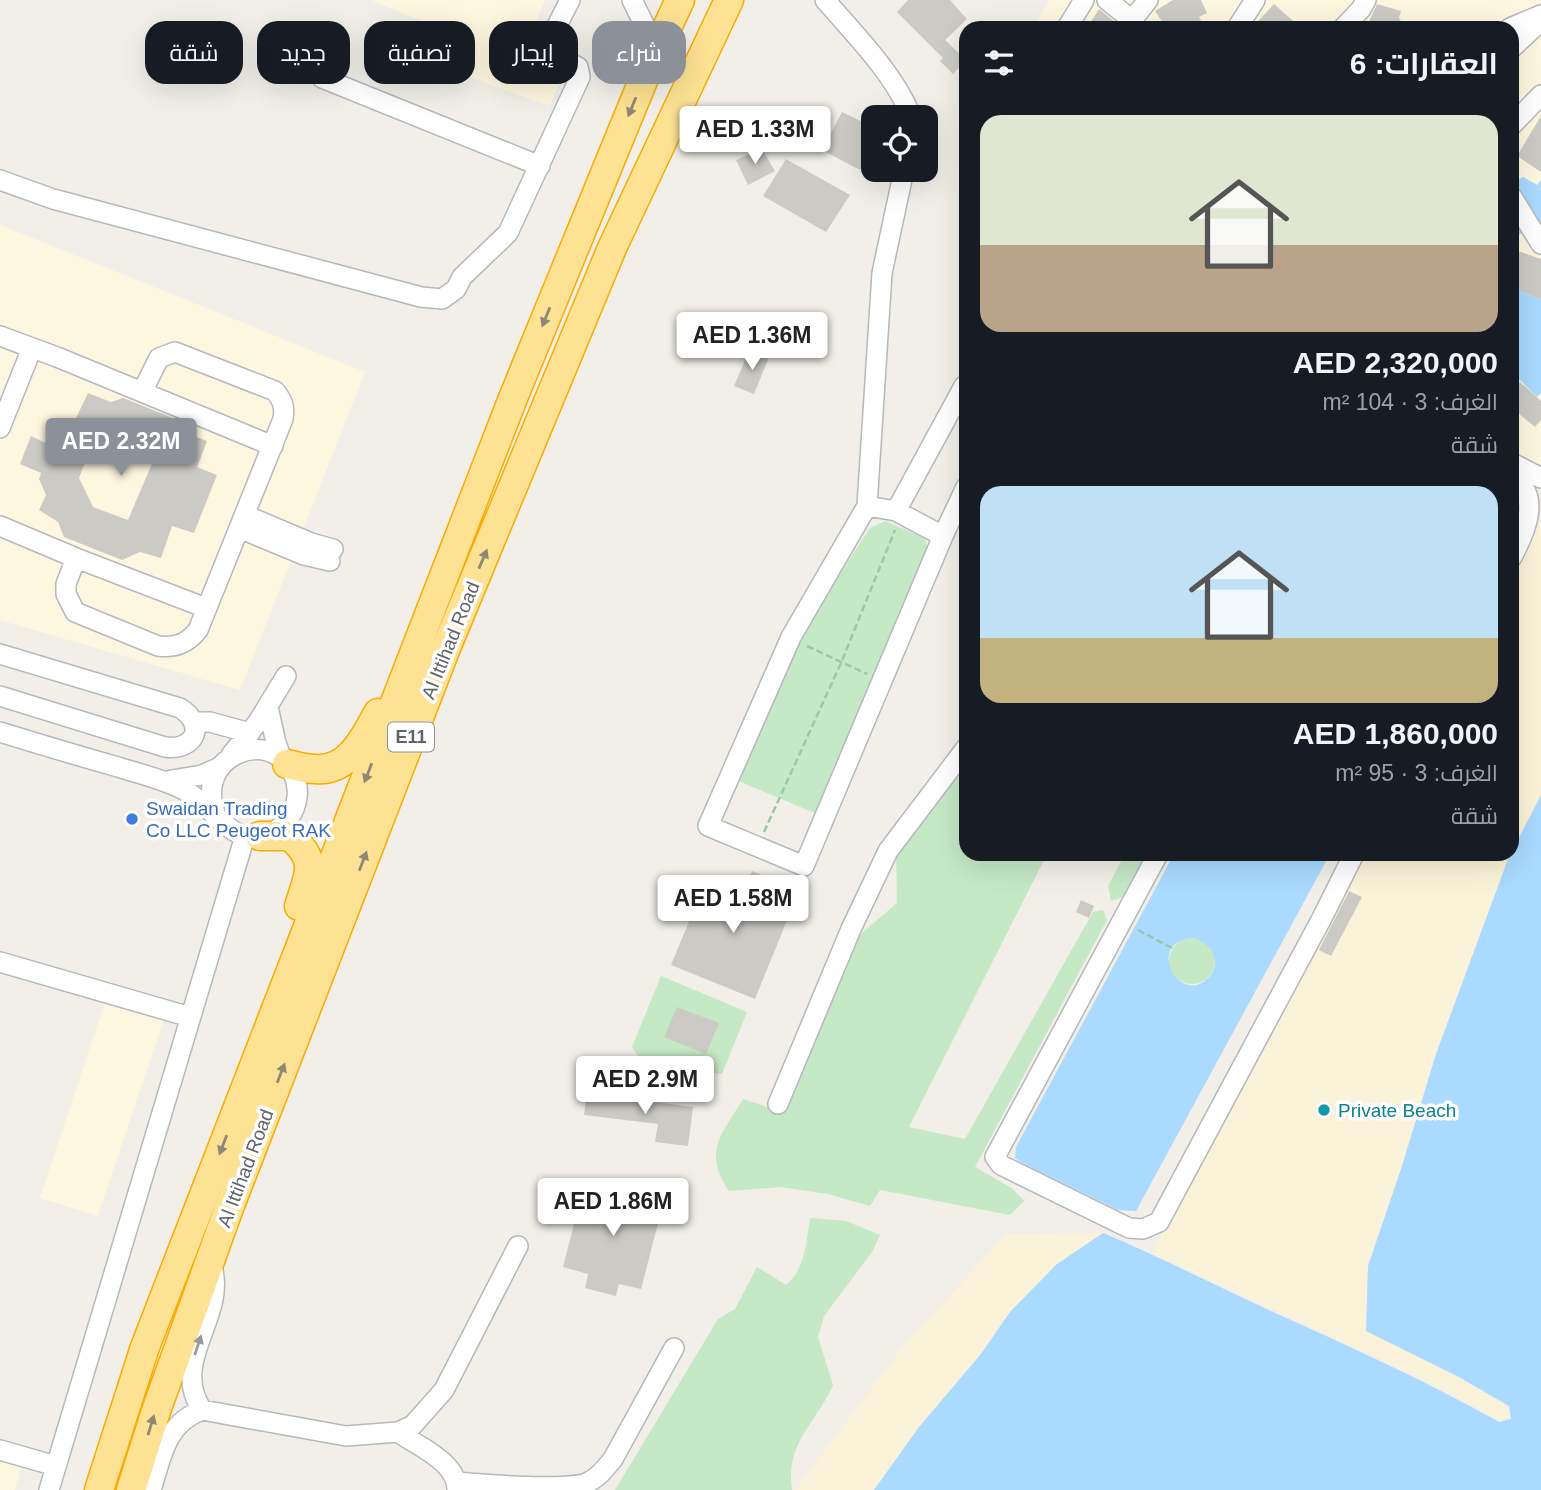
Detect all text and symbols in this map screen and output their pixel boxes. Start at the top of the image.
chip: شقة [145,21,243,84]
chip: جديد [257,21,350,84]
chip: تصفية [364,21,475,84]
chip: إيجار [489,21,578,84]
chip: شراء [592,21,686,84]
icon: filters [980,44,1018,82]
text: العقارات: 6 [1350,47,1498,80]
one-way arrow [626,96,637,117]
map controls [861,105,938,182]
button: locate [861,105,938,182]
pin: AED 1.33M [675,106,835,166]
text: AED 1.33M [696,116,814,142]
icon: home [1176,161,1302,287]
one-way arrow [540,307,551,328]
pin: AED 1.36M [672,312,832,372]
text: AED 1.36M [693,322,811,348]
text: AED 2,320,000 [1293,346,1498,379]
text: الغرف: 3 · 104 m² [1323,389,1498,415]
pin: AED 2.32M [41,419,201,478]
text: AED 2.32M [62,428,180,454]
text: شقة [1451,432,1498,458]
icon: home [1176,532,1302,658]
one-way arrow [477,548,488,569]
street label: Al Ittihad Road [417,578,484,702]
text: AED 1,860,000 [1293,717,1498,750]
road number: E11 [388,722,434,752]
text: الغرف: 3 · 95 m² [1335,760,1498,786]
one-way arrow [363,763,374,784]
place label: Swaidan Trading Co LLC Peugeot RAK [146,798,331,841]
text: شقة [1451,803,1498,829]
marker: Swaidan Trading Co LLC Peugeot RAK [124,811,140,827]
one-way arrow [357,851,368,872]
pin: AED 1.58M [653,876,813,935]
text: AED 1.58M [674,885,792,911]
pin: AED 2.9M [573,1056,717,1116]
one-way arrow [275,1063,286,1084]
text: AED 2.9M [592,1066,698,1092]
place label: Private Beach [1338,1100,1456,1121]
marker: Private Beach [1316,1102,1332,1118]
street label: Al Ittihad Road [213,1106,278,1230]
one-way arrow [217,1135,228,1156]
pin: AED 1.86M [533,1178,693,1238]
text: AED 1.86M [554,1188,672,1214]
one-way arrow [193,1335,204,1356]
one-way arrow [147,1414,157,1435]

